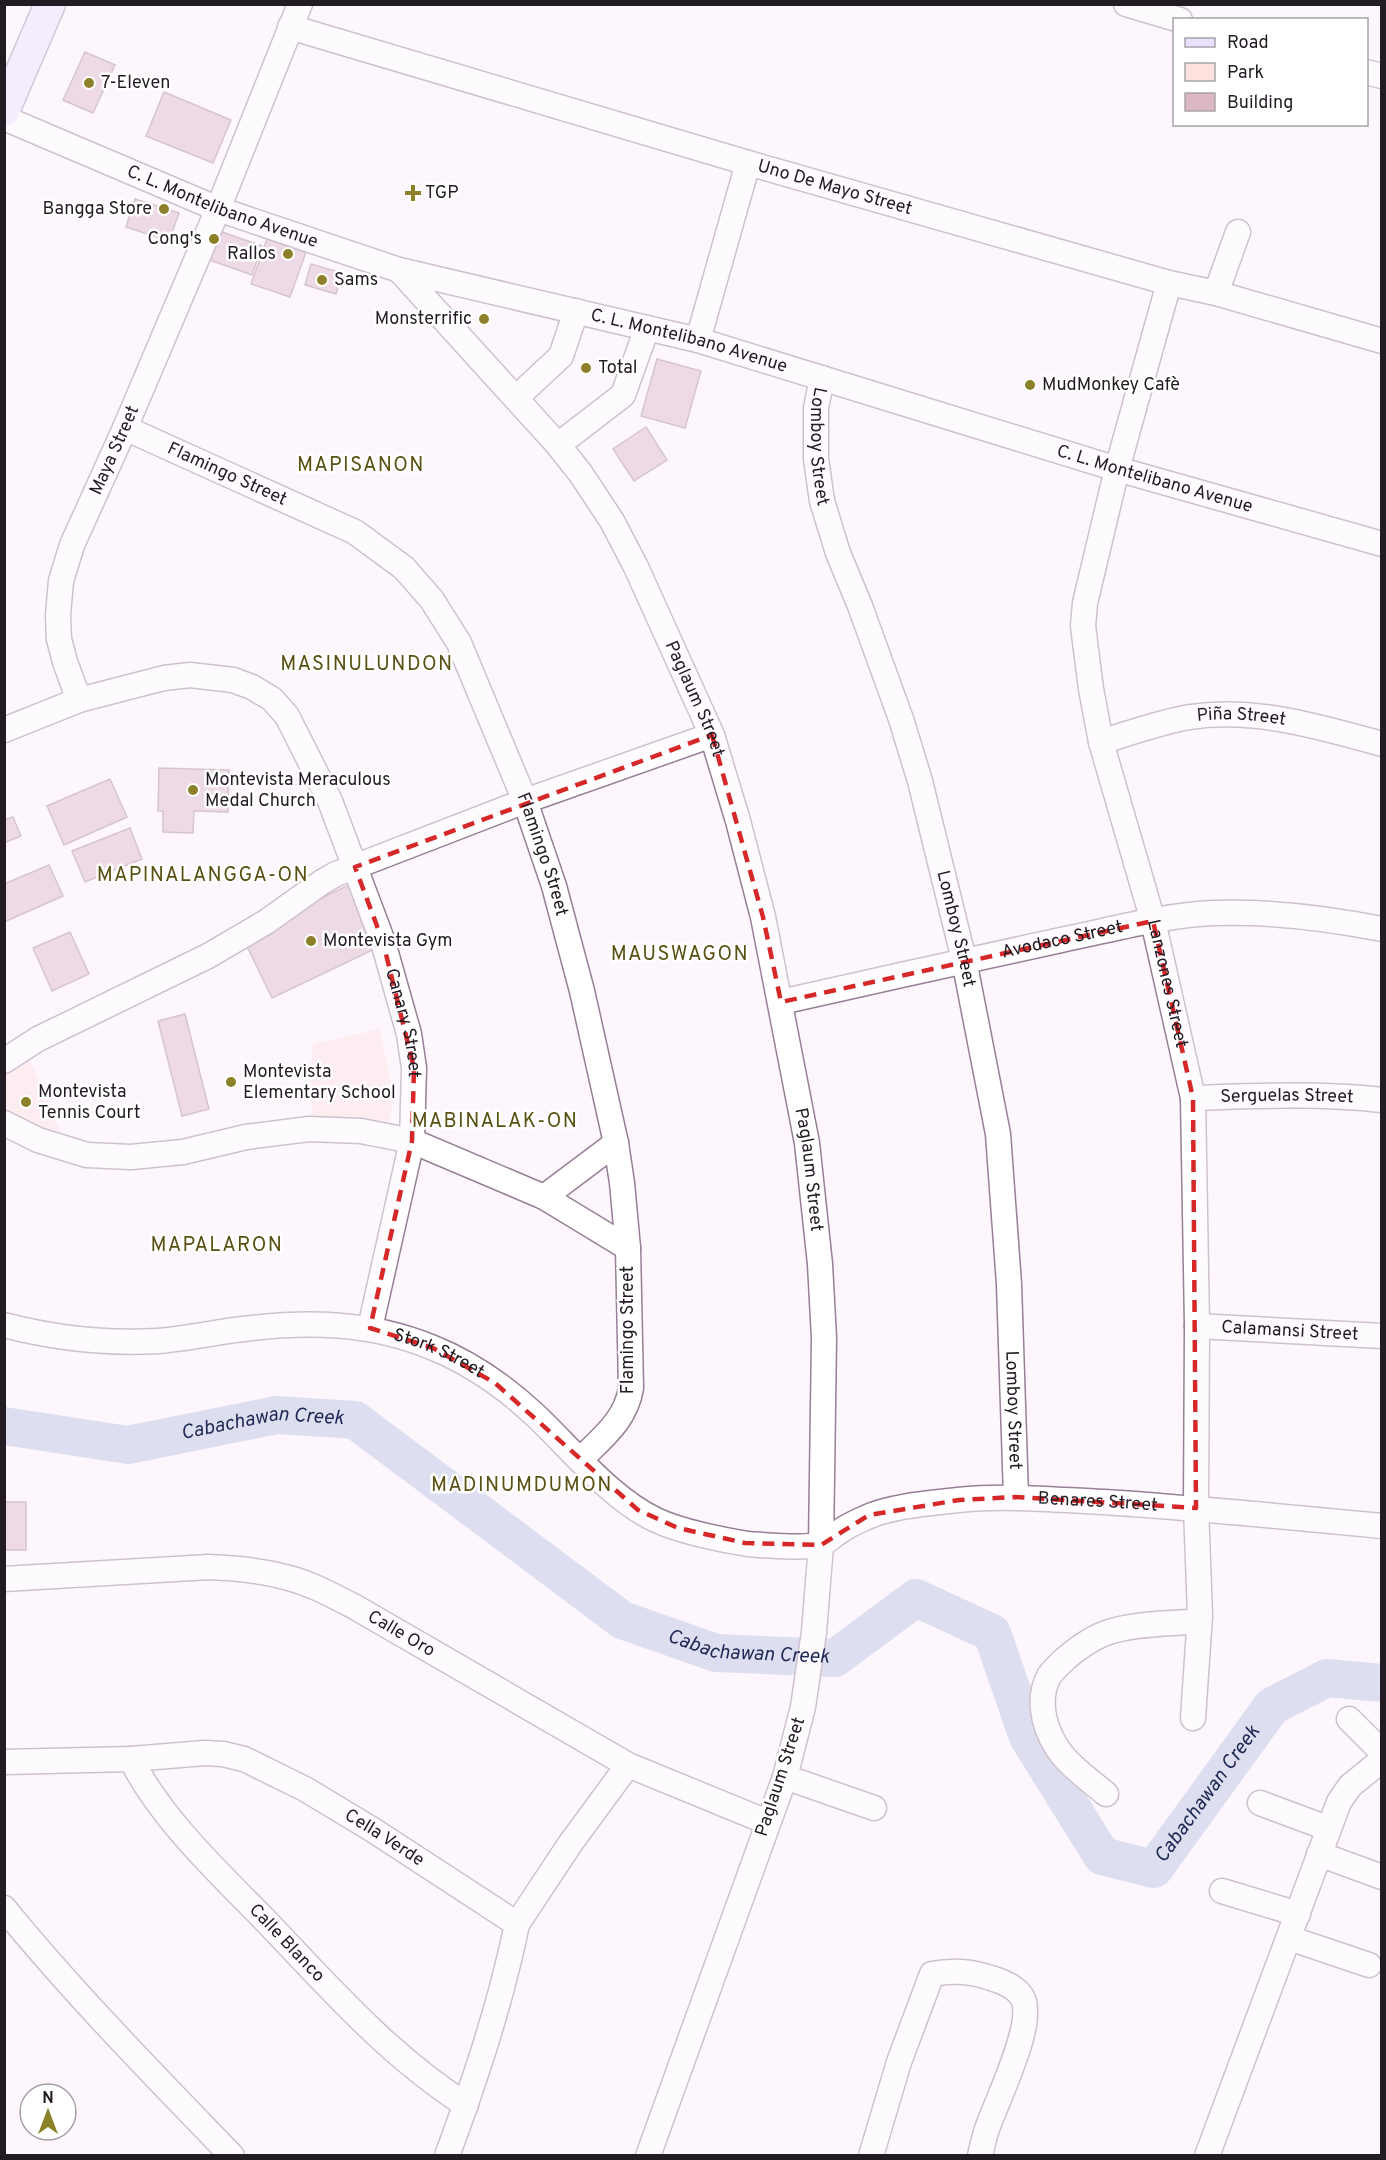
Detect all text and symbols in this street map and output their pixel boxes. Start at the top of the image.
legend [1173,18,1368,126]
text: Road [1227,32,1269,55]
text: Park [1227,62,1264,85]
place label: 7-Eleven [101,72,170,95]
marker: 7-Eleven [82,76,96,90]
text: Building [1227,92,1293,115]
street label: Uno De Mayo Street [755,155,915,221]
street label: C. L. Montelibano Avenue [123,160,321,253]
place label: TGP [425,182,459,205]
marker: TGP [406,186,420,200]
place label: Bangga Store [43,198,152,221]
marker: Bangga Store [157,202,171,216]
place label: Cong's [147,228,202,251]
marker: Cong's [207,232,221,246]
place label: Rallos [227,243,276,266]
marker: Rallos [281,247,295,261]
place label: Sams [334,269,378,292]
marker: Sams [315,273,329,287]
street label: C. L. Montelibano Avenue [588,304,790,378]
place label: Monsterrific [375,308,472,331]
marker: Monsterrific [477,312,491,326]
place label: Total [598,357,638,380]
marker: Total [579,361,593,375]
place label: MudMonkey Cafè [1042,374,1180,397]
marker: MudMonkey Cafè [1023,378,1037,392]
street label: Lomboy Street [804,385,834,509]
street label: Maya Street [85,402,145,499]
street label: Flamingo Street [164,437,290,511]
street label: C. L. Montelibano Avenue [1054,440,1255,518]
district label: MAPISANON [297,453,425,479]
street label: Paglaum Street [659,637,729,760]
district label: MASINULUNDON [280,652,454,678]
street label: Piña Street [1196,703,1288,731]
place label: Montevista Meraculous Medal Church [205,769,391,813]
marker: Montevista Meraculous Medal Church [186,783,200,797]
street label: Flamingo Street [511,789,573,919]
district label: MAPINALANGGA-ON [97,863,309,889]
street label: Lomboy Street [931,868,981,989]
street label: Avodaco Street [999,915,1125,964]
street label: Lanzones Street [1141,917,1193,1050]
place label: Montevista Gym [323,930,453,953]
marker: Montevista Gym [304,934,318,948]
district label: MAUSWAGON [611,942,749,968]
street label: Canary Street [380,966,426,1078]
place label: Montevista Elementary School [243,1061,396,1105]
marker: Montevista Elementary School [224,1075,238,1089]
place label: Montevista Tennis Court [38,1081,141,1125]
street label: Serguelas Street [1220,1084,1354,1109]
marker: Montevista Tennis Court [19,1095,33,1109]
street label: Paglaum Street [789,1106,828,1233]
district label: MABINALAK-ON [412,1109,578,1135]
district label: MAPALARON [151,1233,283,1259]
street label: Flamingo Street [617,1266,640,1394]
street label: Calamansi Street [1221,1316,1359,1346]
street label: Stork Street [391,1324,489,1384]
street label: Lomboy Street [1000,1350,1027,1470]
water label: Cabachawan Creek [179,1402,345,1447]
district label: MADINUMDUMON [431,1473,613,1499]
street label: Benares Street [1037,1487,1158,1517]
street label: Calle Oro [363,1605,439,1662]
water label: Cabachawan Creek [664,1624,831,1671]
street label: Paglaum Street [751,1714,811,1840]
water label: Cabachawan Creek [1149,1720,1267,1869]
street label: Cella Verde [340,1804,429,1872]
street label: Calle Blanco [244,1899,330,1987]
north arrow [18,2082,78,2142]
text: N [42,2089,54,2109]

